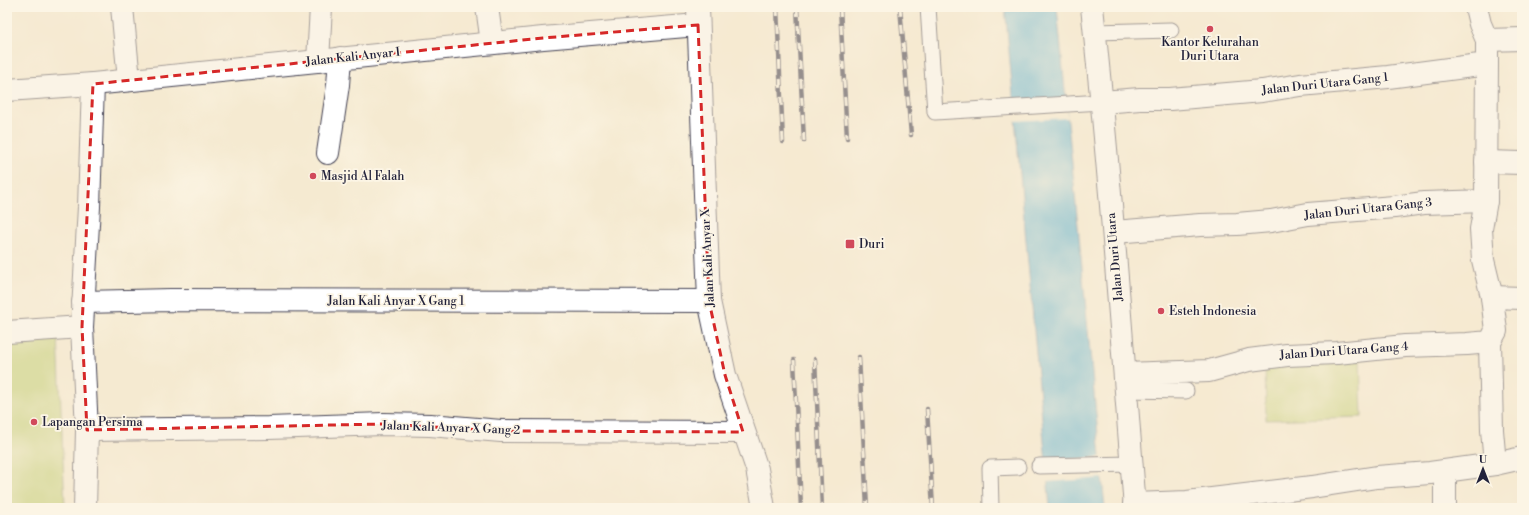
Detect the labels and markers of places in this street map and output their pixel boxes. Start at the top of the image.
marker: Kantor Kelurahan Duri Utara [1205,24,1215,34]
place label: Kantor Kelurahan Duri Utara [1161,35,1259,64]
place label: Masjid Al Falah [321,169,404,184]
marker: Masjid Al Falah [308,171,318,181]
place label: Duri [859,237,885,252]
marker: Duri [844,238,856,250]
place label: Esteh Indonesia [1169,304,1257,319]
marker: Esteh Indonesia [1156,306,1166,316]
place label: Lapangan Persima [42,415,144,430]
marker: Lapangan Persima [29,417,39,427]

